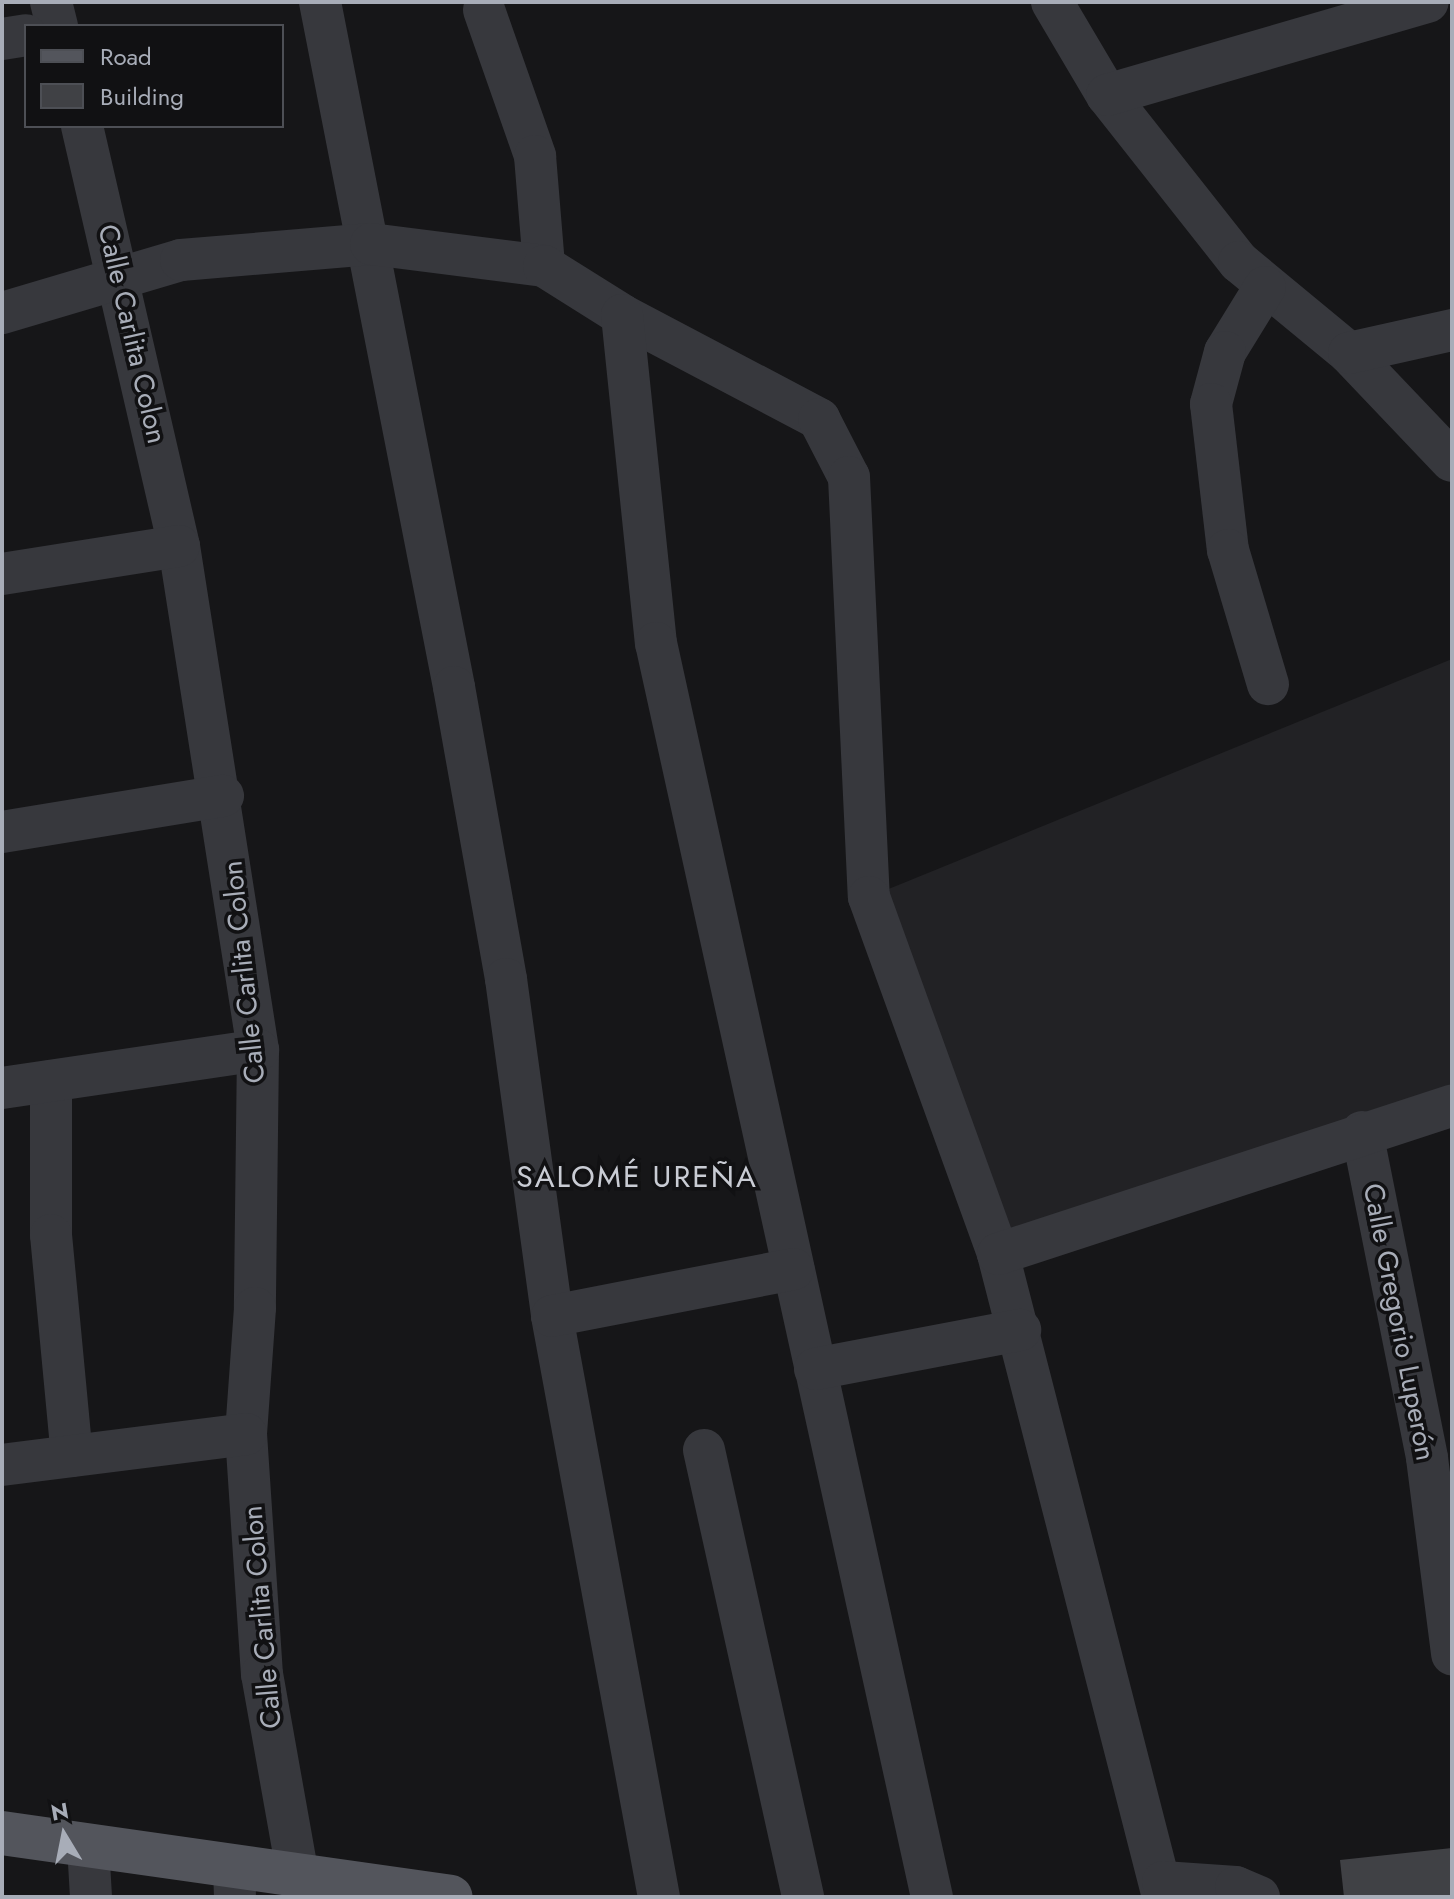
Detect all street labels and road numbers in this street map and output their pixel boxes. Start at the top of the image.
street label: Calle Carlita Colon [90,221,174,447]
street label: Calle Carlita Colon [216,859,272,1085]
street label: Calle Gregorio Luperón [1356,1181,1442,1463]
street label: Calle Carlita Colon [236,1504,288,1730]

